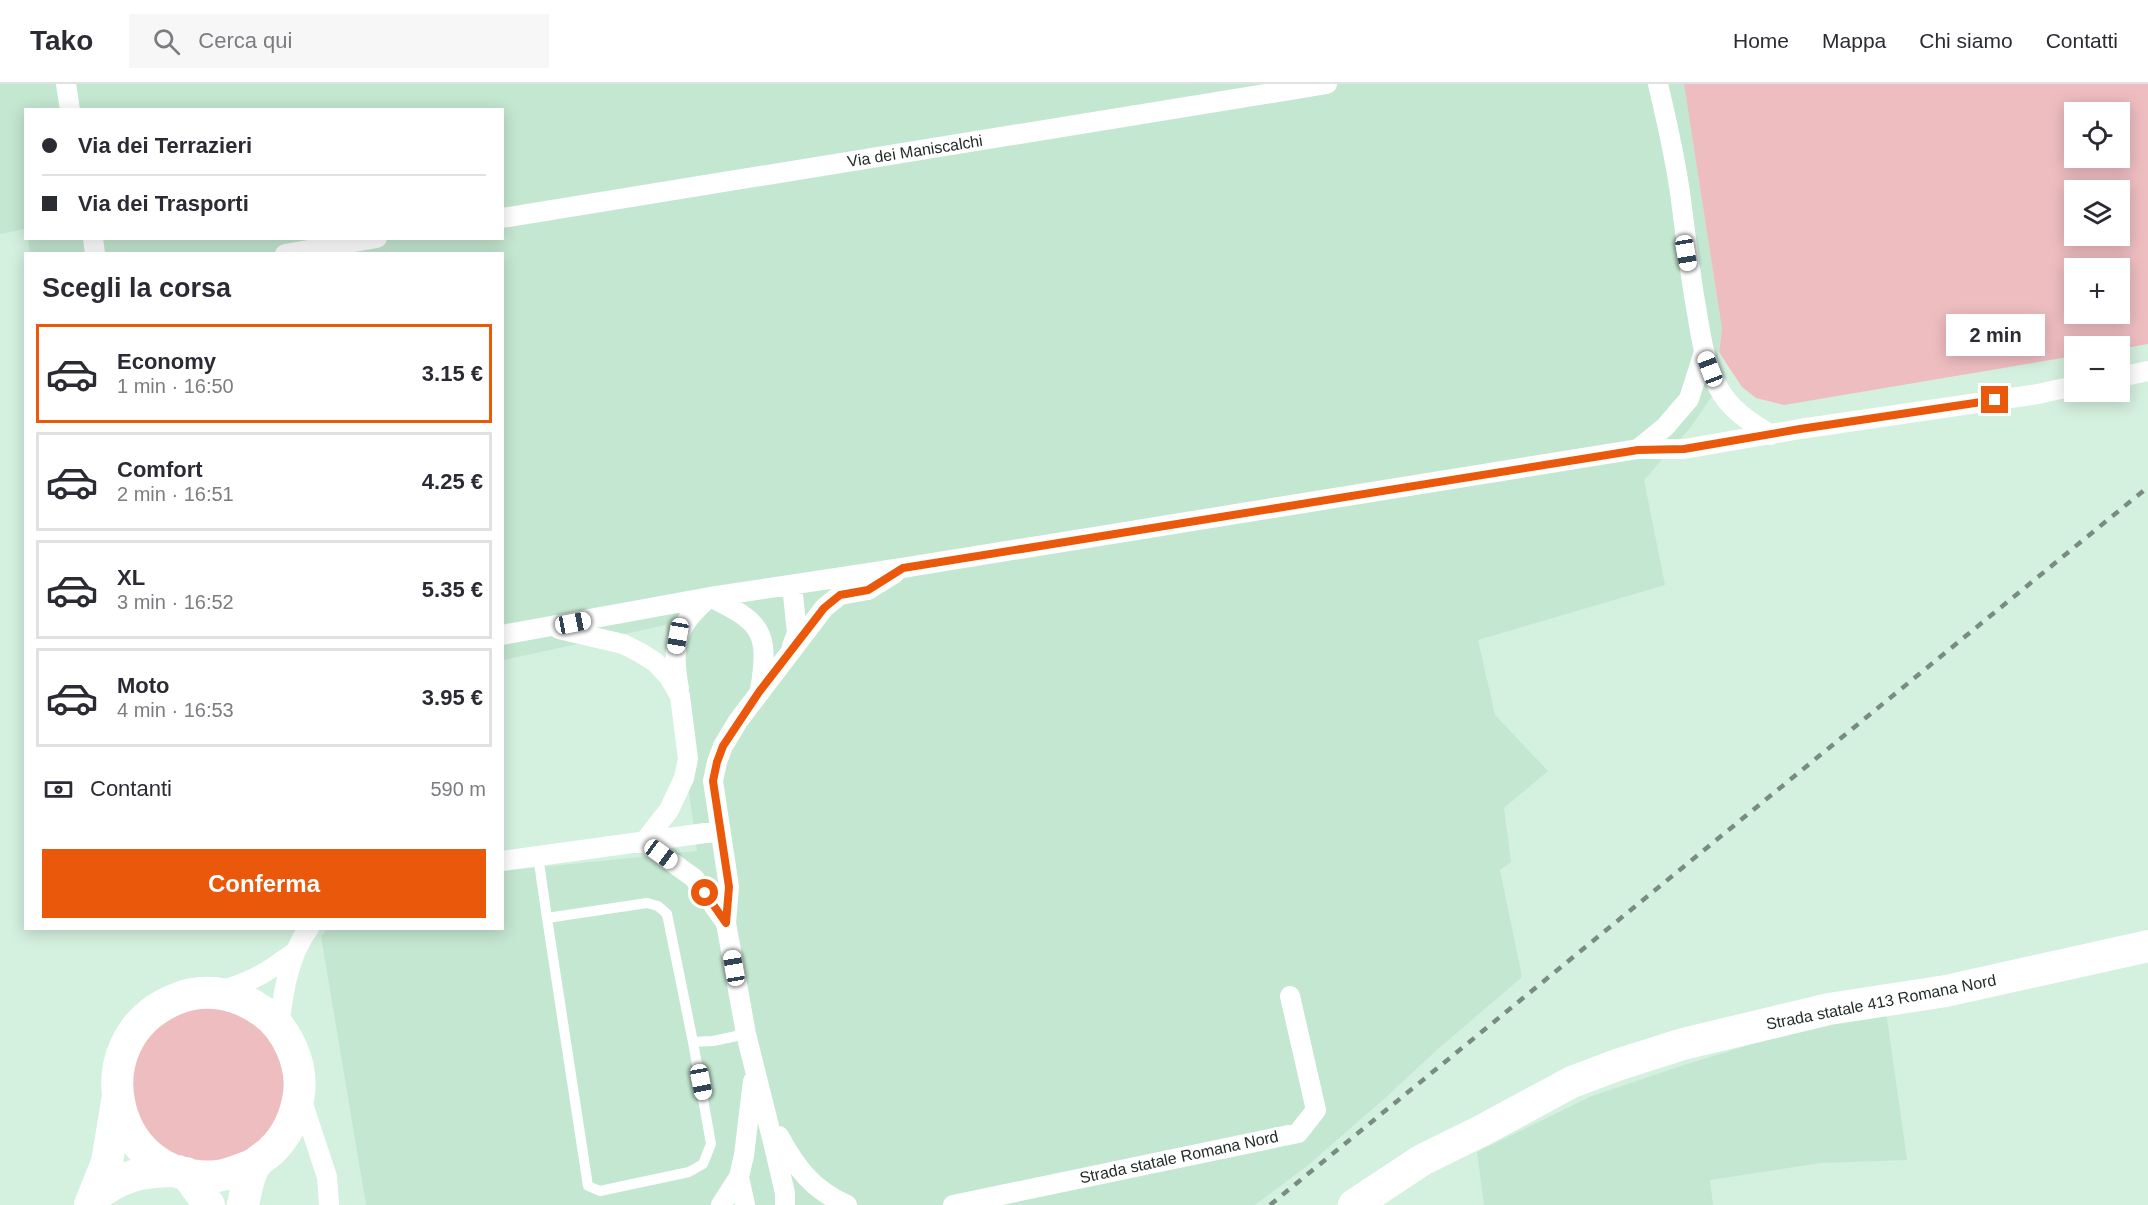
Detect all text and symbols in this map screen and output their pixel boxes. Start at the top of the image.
search box [129,14,549,68]
text: Tako [30,25,93,56]
icon: search [150,25,183,58]
text: Cerca qui [198,28,292,53]
text: Home [1733,29,1789,52]
text: Mappa [1822,29,1886,52]
text: Chi siamo [1919,29,2013,52]
text: Contatti [2046,29,2118,52]
map controls [2064,102,2130,402]
button: locate [2064,102,2130,168]
street label: Via dei Maniscalchi [846,132,984,170]
text: Via dei Terrazieri [78,133,252,158]
button: layers [2064,180,2130,246]
text: Via dei Trasporti [78,191,249,216]
car [1674,234,1698,272]
button: + [2064,258,2130,324]
text: Scegli la corsa [42,273,231,303]
callout: 2 min [1946,313,2044,355]
text: 2 min [1969,324,2022,346]
button: − [2064,336,2130,402]
icon: car [45,347,99,401]
text: Economy [117,349,216,374]
car [1695,349,1725,389]
text: 3.15 € [422,361,483,386]
text: 1 min · 16:50 [117,375,234,397]
route end [1981,386,2008,413]
icon: car [45,455,99,509]
text: Comfort [117,457,203,482]
text: 4.25 € [422,469,483,494]
text: 2 min · 16:51 [117,483,234,505]
icon: car [45,563,99,617]
text: XL [117,565,145,590]
text: 5.35 € [422,577,483,602]
text: 3 min · 16:52 [117,591,234,613]
car [554,611,592,635]
car [666,617,690,655]
icon: car [45,671,99,725]
text: Moto [117,673,170,698]
text: 3.95 € [422,685,483,710]
text: 4 min · 16:53 [117,699,234,721]
icon: cash [42,773,75,806]
text: Contanti [90,776,172,801]
text: 590 m [430,778,486,800]
car [641,836,681,872]
button: Conferma [42,849,486,918]
route start [691,879,718,906]
car [722,949,746,987]
street label: Strada statale 413 Romana Nord [1765,971,1997,1033]
car [689,1063,713,1101]
street label: Strada statale Romana Nord [1078,1128,1280,1186]

